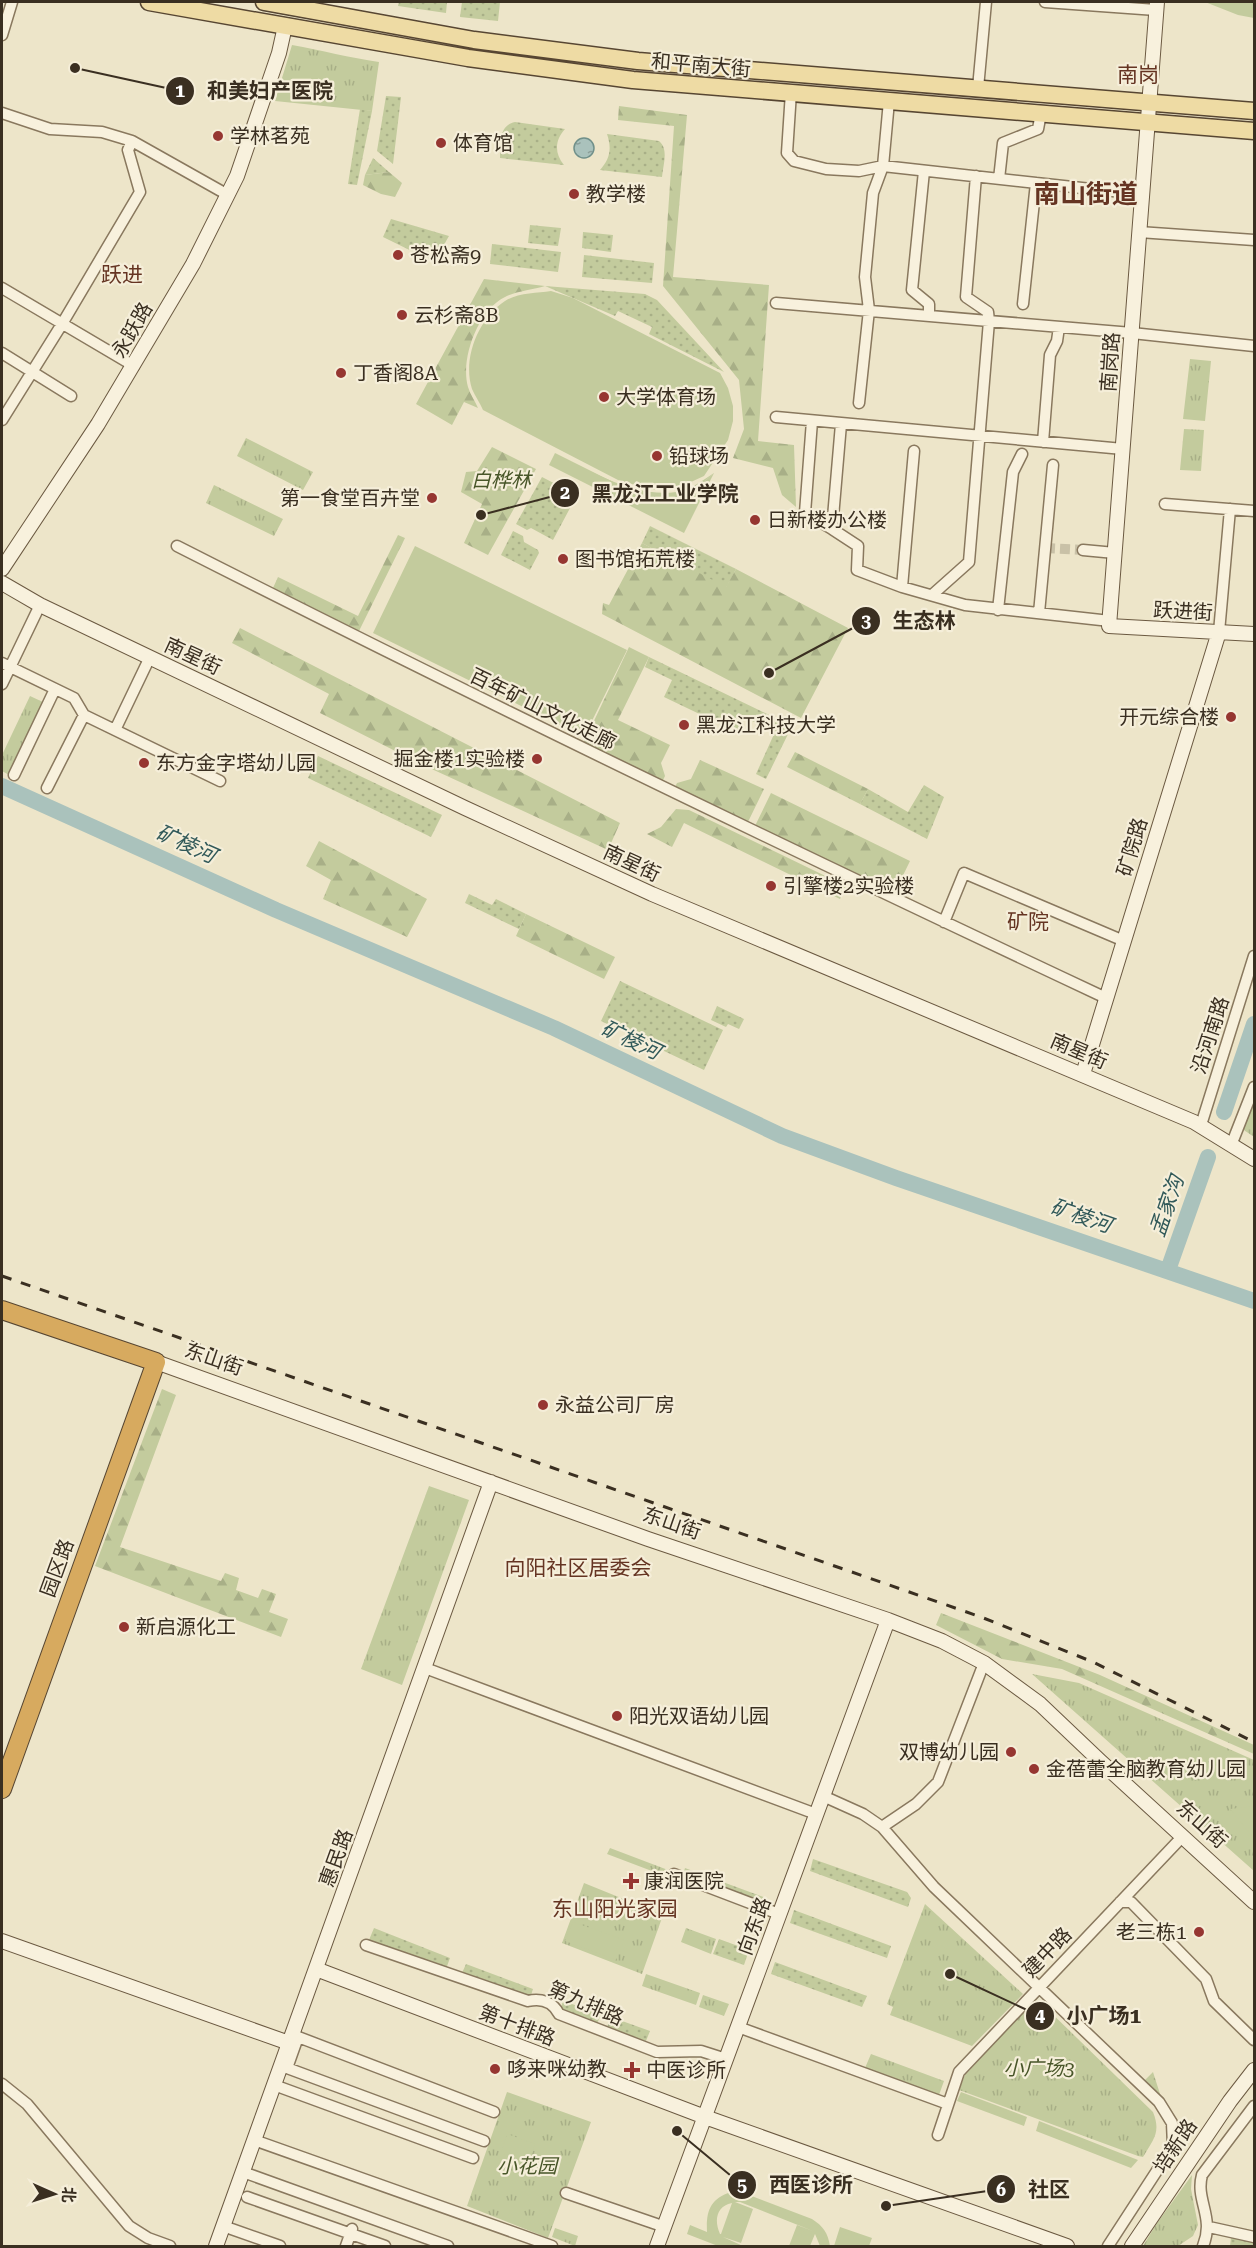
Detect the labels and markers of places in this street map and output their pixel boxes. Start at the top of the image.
callout: 和美妇产医院 [165,71,345,110]
place label: 学林茗苑 [230,124,310,148]
marker: 学林茗苑 [211,129,225,143]
place label: 体育馆 [453,131,513,155]
marker: 体育馆 [434,136,448,150]
place label: 教学楼 [586,182,646,206]
marker: 教学楼 [567,187,581,201]
place label: 苍松斋9 [410,243,481,267]
marker: 苍松斋9 [391,248,405,262]
place label: 云杉斋8B [414,303,499,327]
marker: 云杉斋8B [395,308,409,322]
place label: 丁香阁8A [353,361,438,385]
marker: 丁香阁8A [334,366,348,380]
place label: 大学体育场 [616,385,716,409]
marker: 大学体育场 [597,390,611,404]
place label: 铅球场 [669,444,729,468]
marker: 铅球场 [650,449,664,463]
callout: 黑龙江工业学院 [550,474,751,513]
place label: 第一食堂百卉堂 [280,486,420,510]
marker: 第一食堂百卉堂 [425,491,439,505]
place label: 日新楼办公楼 [767,508,887,532]
marker: 日新楼办公楼 [748,513,762,527]
place label: 图书馆拓荒楼 [575,547,695,571]
marker: 图书馆拓荒楼 [556,552,570,566]
callout: 生态林 [851,601,968,640]
place label: 开元综合楼 [1119,705,1219,729]
marker: 开元综合楼 [1224,710,1238,724]
place label: 黑龙江科技大学 [696,713,836,737]
marker: 黑龙江科技大学 [677,718,691,732]
place label: 掘金楼1实验楼 [394,747,525,771]
place label: 东方金字塔幼儿园 [156,751,316,775]
marker: 掘金楼1实验楼 [530,752,544,766]
marker: 东方金字塔幼儿园 [137,756,151,770]
place label: 引擎楼2实验楼 [783,874,914,898]
marker: 引擎楼2实验楼 [764,879,778,893]
place label: 永益公司厂房 [555,1393,675,1417]
marker: 永益公司厂房 [536,1398,550,1412]
place label: 新启源化工 [136,1615,236,1639]
marker: 新启源化工 [117,1620,131,1634]
place label: 阳光双语幼儿园 [629,1704,769,1728]
marker: 阳光双语幼儿园 [610,1709,624,1723]
place label: 双博幼儿园 [899,1740,999,1764]
marker: 双博幼儿园 [1004,1745,1018,1759]
place label: 金蓓蕾全脑教育幼儿园 [1046,1757,1246,1781]
marker: 金蓓蕾全脑教育幼儿园 [1027,1762,1041,1776]
place label: 康润医院 [644,1869,724,1893]
marker: 康润医院 [622,1872,640,1890]
place label: 老三栋1 [1116,1920,1187,1944]
marker: 老三栋1 [1192,1925,1206,1939]
callout: 小广场1 [1025,1996,1154,2035]
place label: 哆来咪幼教 [507,2057,607,2081]
place label: 中医诊所 [646,2058,726,2082]
marker: 中医诊所 [623,2061,641,2079]
marker: 哆来咪幼教 [488,2062,502,2076]
callout: 西医诊所 [727,2165,865,2204]
callout: 社区 [986,2170,1082,2209]

